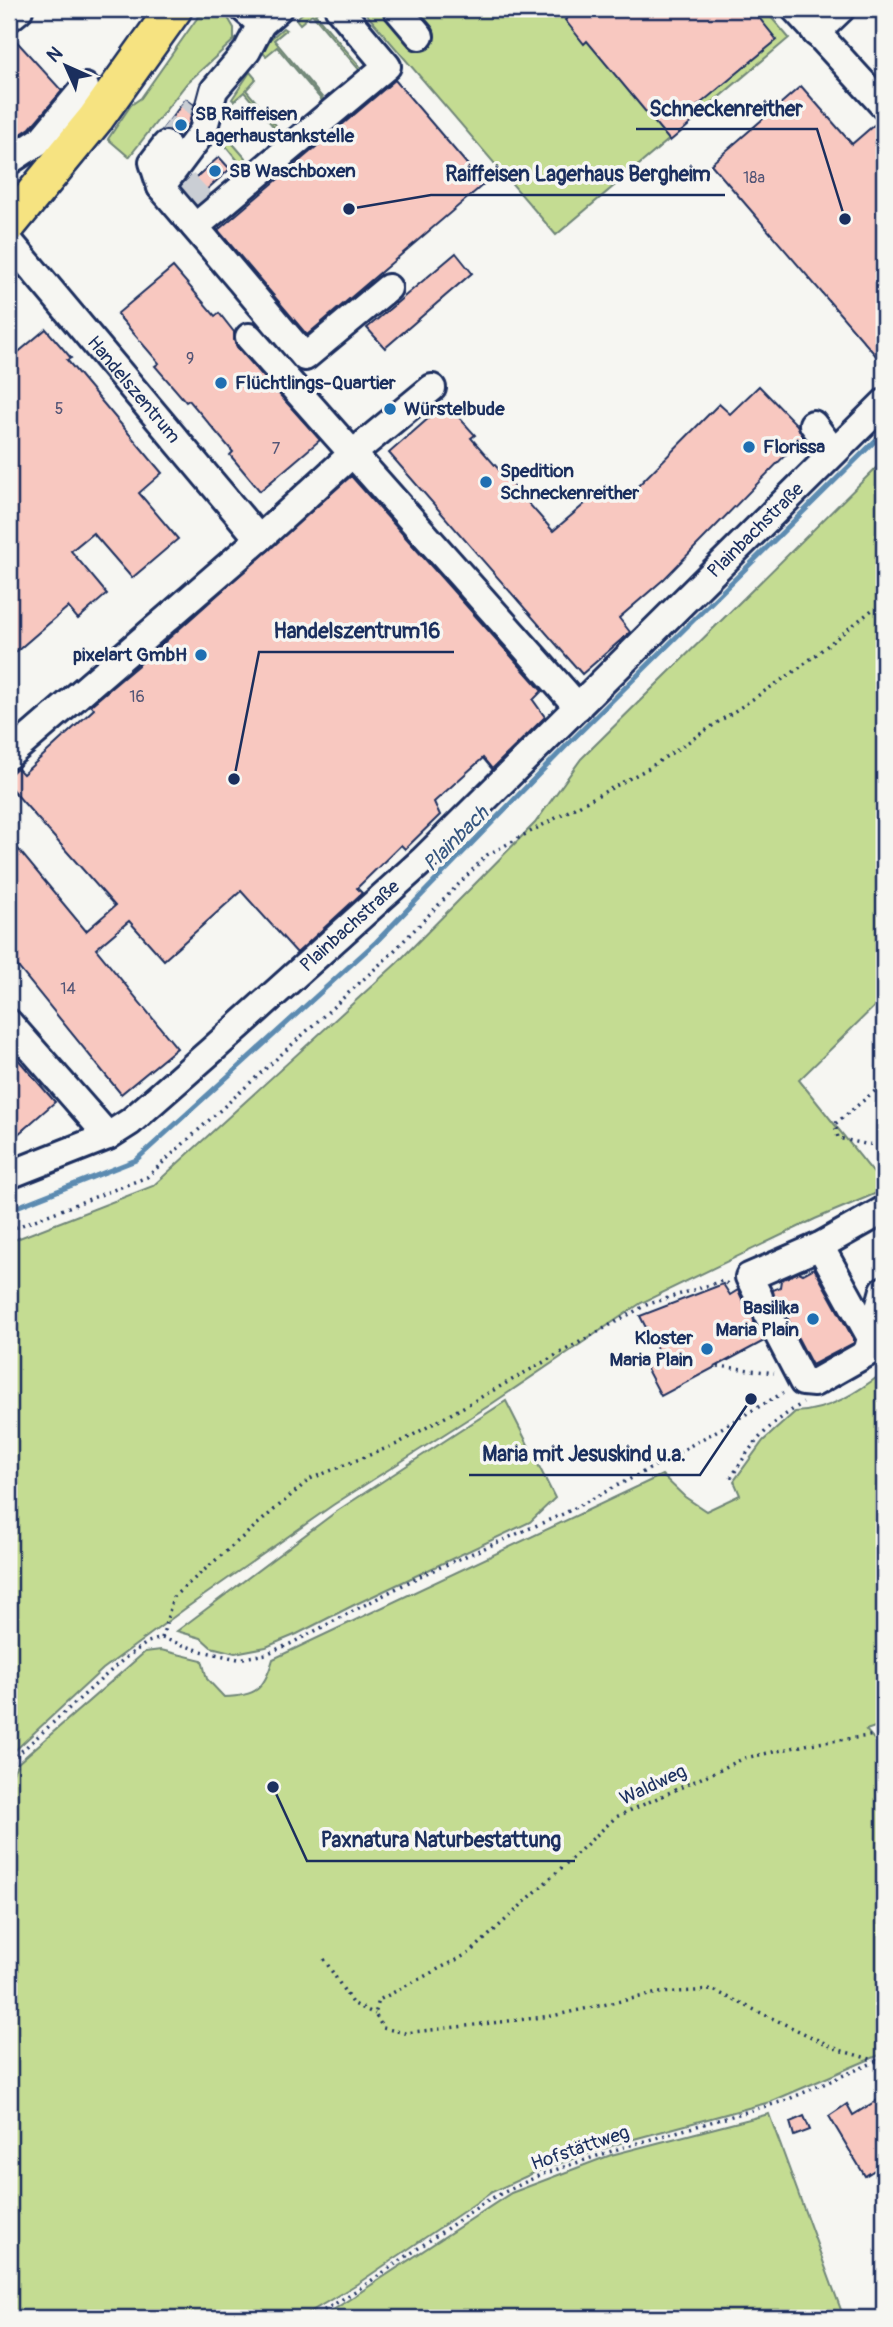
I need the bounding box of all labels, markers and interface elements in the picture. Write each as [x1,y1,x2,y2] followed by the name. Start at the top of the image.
[32,32,102,102] north arrow
[42,42,68,68] text: N
[636,87,817,129] callout: Schneckenreither
[649,96,803,123] text: Schneckenreither
[195,102,355,148] place label: SB Raiffeisen Lagerhaustankstelle
[173,117,189,133] marker: SB Raiffeisen Lagerhaustankstelle
[431,153,725,195] callout: Raiffeisen Lagerhaus Bergheim
[229,159,356,183] place label: SB Waschboxen
[445,161,711,188] text: Raiffeisen Lagerhaus Bergheim
[207,163,223,179] marker: SB Waschboxen
[743,168,765,188] house number: 18a
[82,331,186,448] street label: Handelszentrum
[186,349,194,369] house number: 9
[235,371,396,395] place label: Flüchtlings-Quartier
[213,375,229,391] marker: Flüchtlings-Quartier
[404,397,505,421] place label: Würstelbude
[55,399,63,419] house number: 5
[382,401,398,417] marker: Würstelbude
[763,435,825,459] place label: Florissa
[272,439,281,459] house number: 7
[741,439,757,455] marker: Florissa
[500,459,639,505] place label: Spedition Schneckenreither
[478,474,494,490] marker: Spedition Schneckenreither
[702,477,809,583] street label: Plainbachstraße
[259,610,454,652] callout: Handelszentrum16
[273,618,441,645] text: Handelszentrum16
[73,643,187,667] place label: pixelart GmbH
[193,647,209,663] marker: pixelart GmbH
[129,687,145,707] house number: 16
[417,800,495,878] water label: Plainbach
[295,874,405,977] street label: Plainbachstraße
[60,979,76,999] house number: 14
[716,1296,799,1342] place label: Basilika Maria Plain
[805,1311,821,1327] marker: Basilika Maria Plain
[610,1326,693,1372] place label: Kloster Maria Plain
[699,1341,715,1357] marker: Kloster Maria Plain
[469,1433,700,1475] callout: Maria mit Jesuskind u.a.
[482,1441,686,1468] text: Maria mit Jesuskind u.a.
[616,1759,690,1811] street label: Waldweg
[307,1819,575,1861] callout: Paxnatura Naturbestattung
[321,1827,562,1854] text: Paxnatura Naturbestattung
[528,2120,632,2176] street label: Hofstättweg

